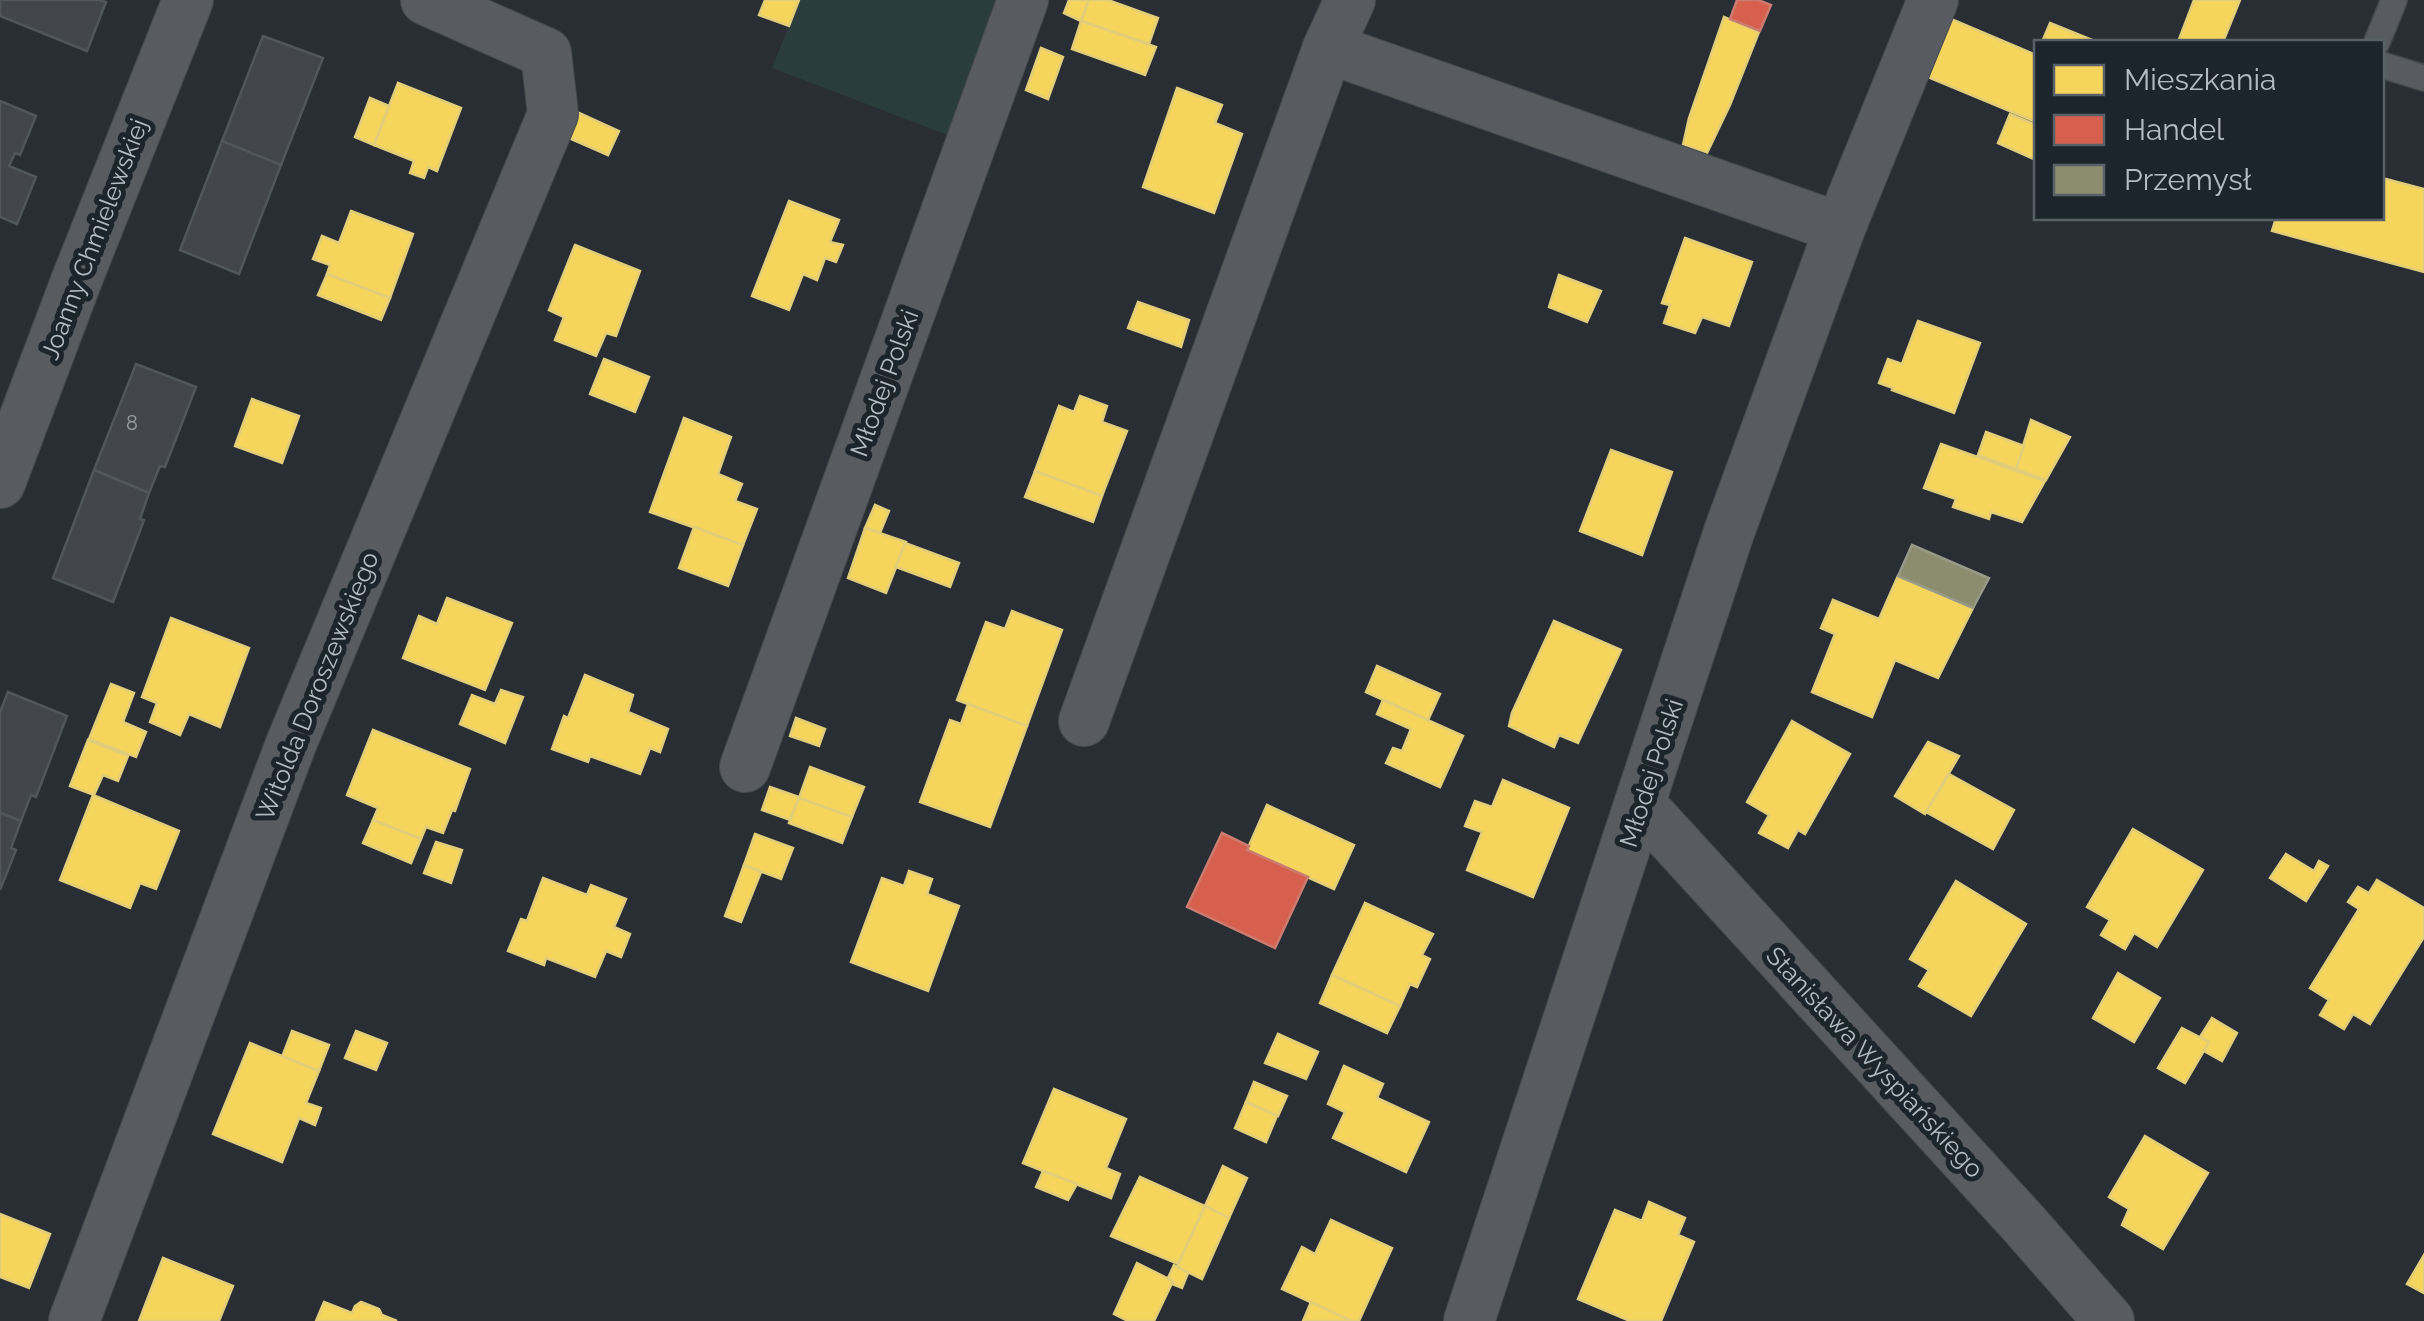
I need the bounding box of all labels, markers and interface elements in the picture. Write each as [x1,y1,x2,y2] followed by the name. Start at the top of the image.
[2034,40,2384,220] legend
[2124,62,2276,97] text: Mieszkania
[2124,112,2225,147] text: Handel
[34,114,154,364] street label: Joanny Chmielewskiej
[2124,162,2252,197] text: Przemysł
[844,305,924,461] street label: Młodej Polski
[126,411,138,435] house number: 8
[249,547,385,825] street label: Witolda Doroszewskiego
[1613,695,1689,851] street label: Młodej Polski
[1760,940,1990,1184] street label: Stanisława Wyspiańskiego

